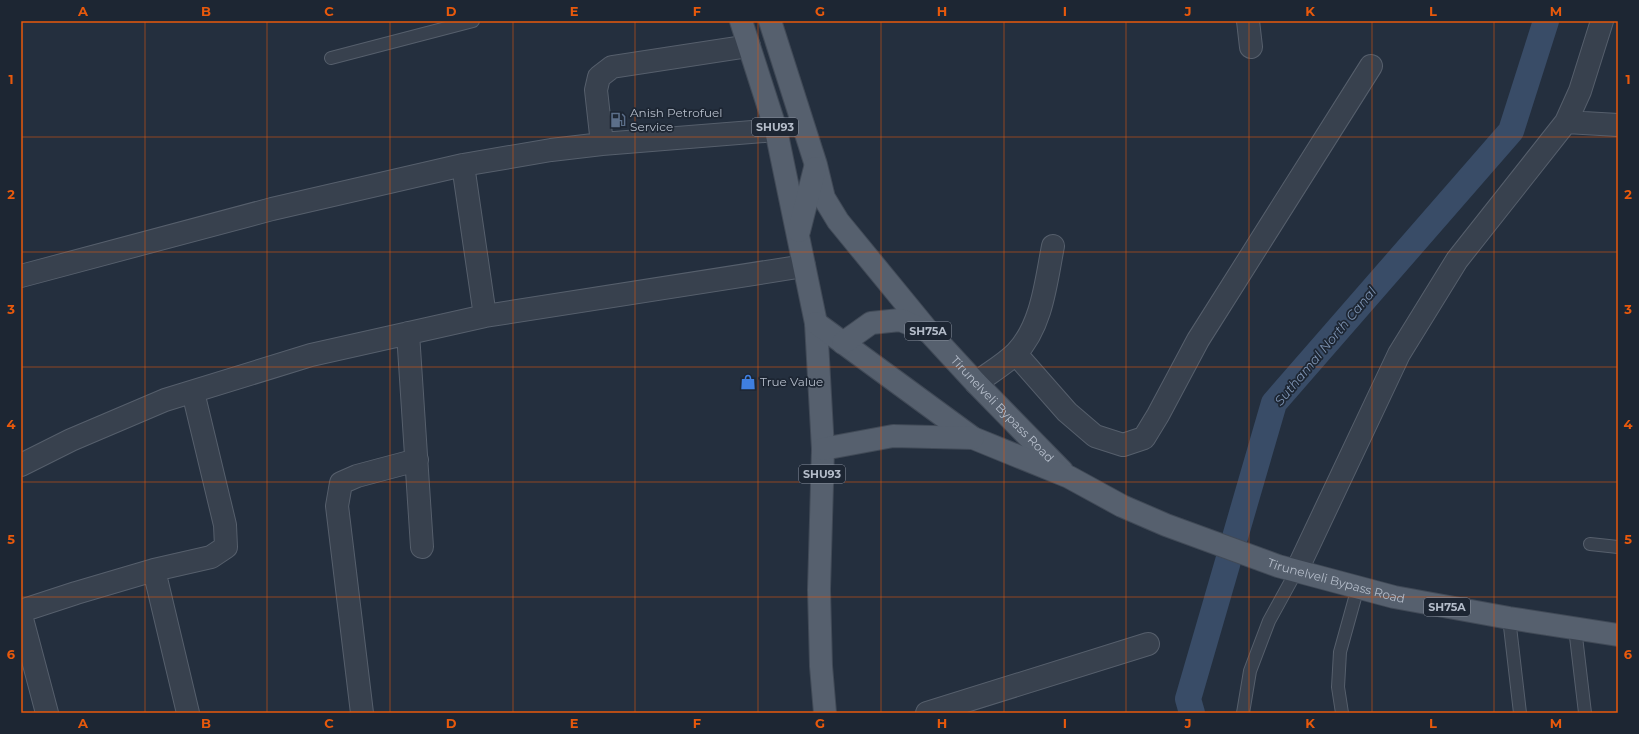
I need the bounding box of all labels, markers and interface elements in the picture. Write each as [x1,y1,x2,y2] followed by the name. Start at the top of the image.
[77,3,89,19] text: A
[201,3,211,19] text: B
[324,3,334,19] text: C
[446,3,457,19] text: D
[570,3,579,19] text: E
[693,3,701,19] text: F
[815,3,825,19] text: G
[937,3,947,19] text: H
[1063,3,1067,19] text: I
[1183,3,1192,19] text: J
[1305,3,1315,19] text: K
[1429,3,1437,19] text: L
[1550,3,1562,19] text: M
[8,71,14,87] text: 1
[1625,71,1631,87] text: 1
[630,105,722,134] place label: Anish Petrofuel Service
[609,111,627,129] fuel station icon: Anish Petrofuel Service
[752,118,798,136] road number: SHU93
[7,186,15,202] text: 2
[1624,186,1632,202] text: 2
[1271,283,1380,408] water label: Suthamal North Canal
[6,301,15,317] text: 3
[1623,301,1632,317] text: 3
[905,322,951,340] road number: SH75A
[948,353,1057,465] street label: Tirunelveli Bypass Road
[739,373,757,391] shop icon: True Value
[760,374,823,389] place label: True Value
[7,416,16,432] text: 4
[1624,416,1633,432] text: 4
[799,465,845,483] road number: SHU93
[7,531,15,547] text: 5
[1624,531,1632,547] text: 5
[1265,555,1406,606] street label: Tirunelveli Bypass Road
[1424,598,1470,616] road number: SH75A
[7,646,16,662] text: 6
[1624,646,1633,662] text: 6
[77,715,89,731] text: A
[201,715,211,731] text: B
[324,715,334,731] text: C
[446,715,457,731] text: D
[570,715,579,731] text: E
[693,715,701,731] text: F
[815,715,825,731] text: G
[937,715,947,731] text: H
[1063,715,1067,731] text: I
[1183,715,1192,731] text: J
[1305,715,1315,731] text: K
[1429,715,1437,731] text: L
[1550,715,1562,731] text: M

